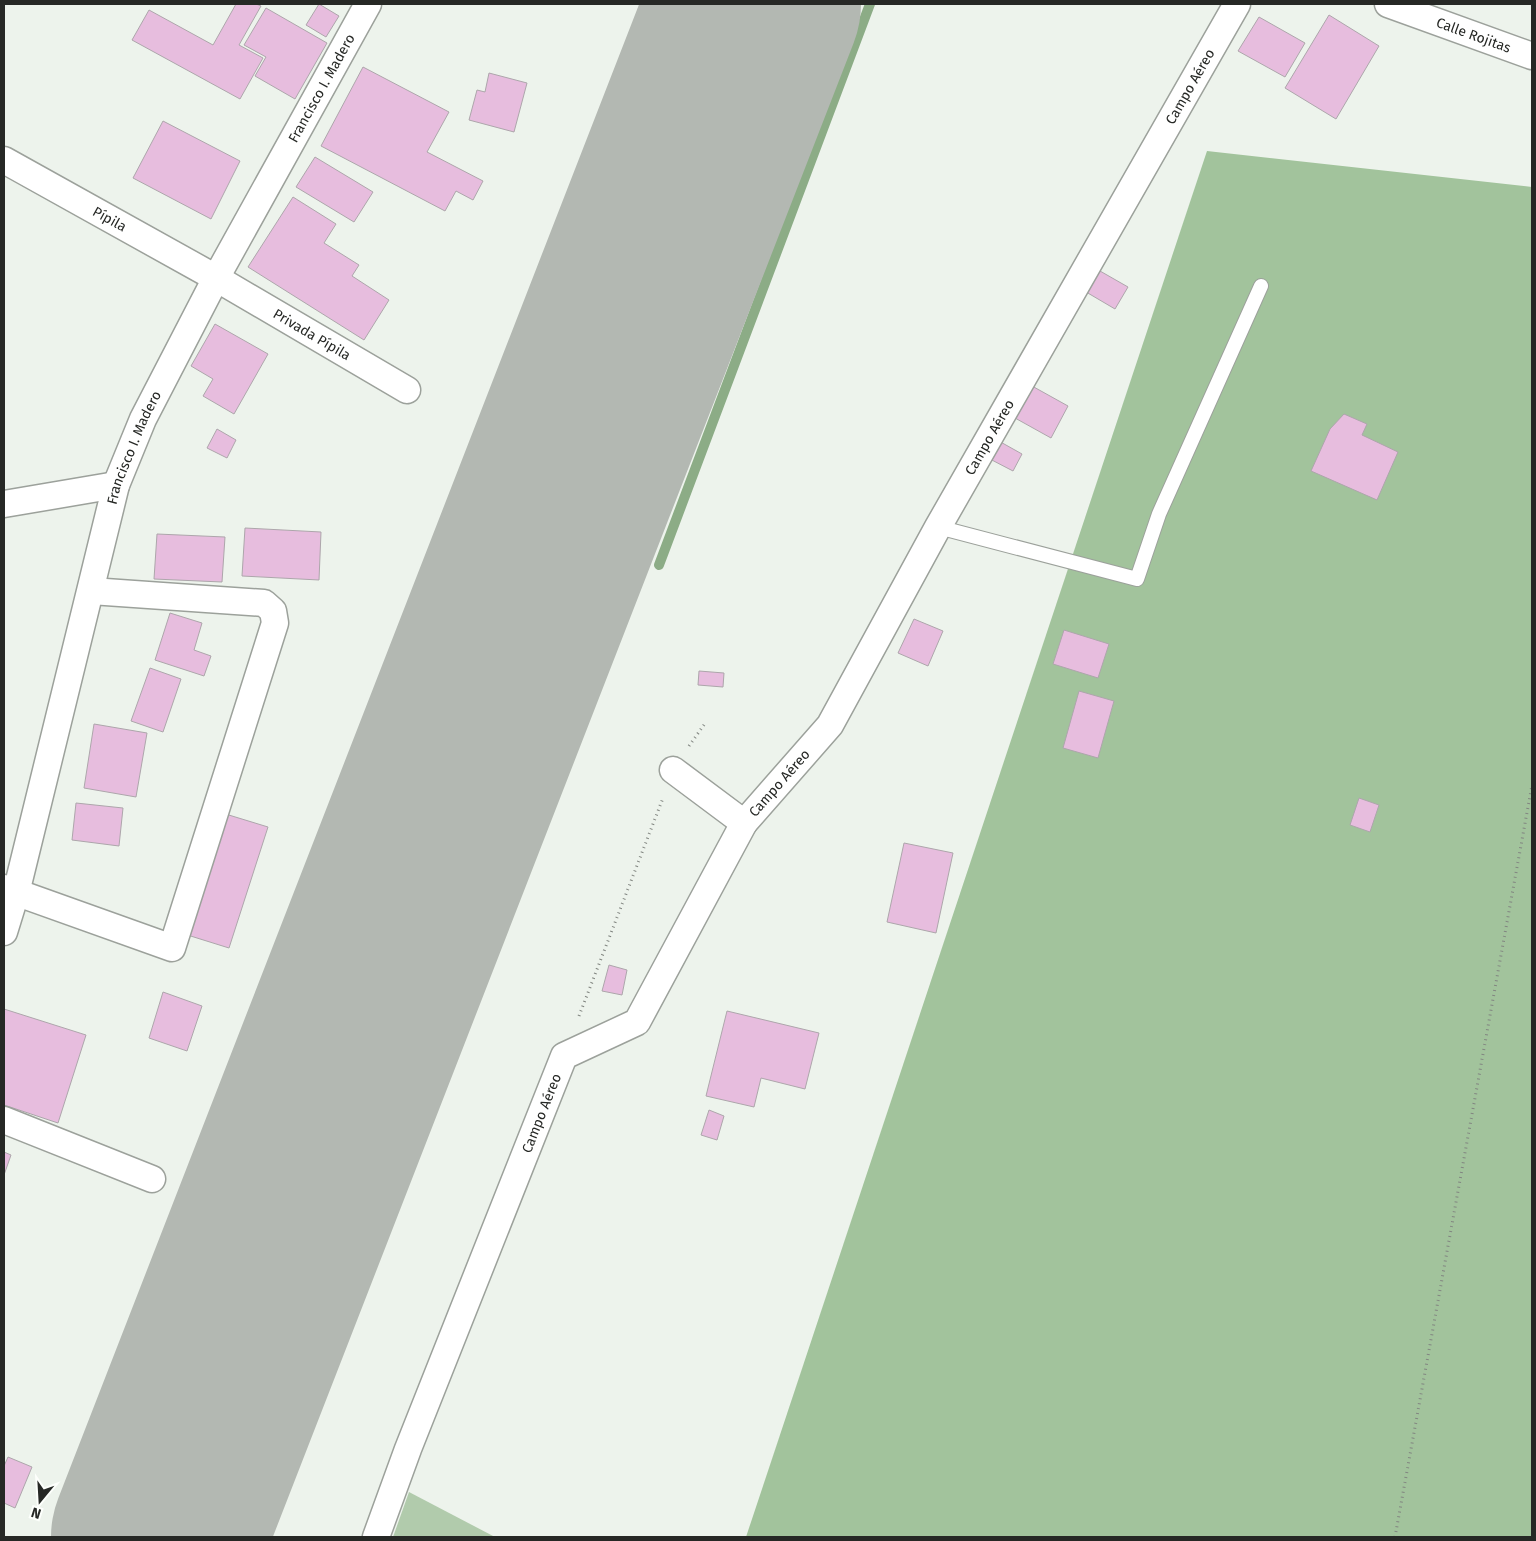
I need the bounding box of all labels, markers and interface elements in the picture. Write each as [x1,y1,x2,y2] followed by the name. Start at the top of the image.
[1434,14,1513,57] street label: Calle Rojitas
[285,31,359,146] street label: Francisco I. Madero
[1162,46,1219,127] street label: Campo Aéreo
[90,203,129,235] street label: Pípila
[270,305,354,364] street label: Privada Pípila
[104,388,165,506] street label: Francisco I. Madero
[962,397,1018,478] street label: Campo Aéreo
[745,746,814,820] street label: Campo Aéreo
[518,1071,565,1156] street label: Campo Aéreo
[15,1476,65,1526] north arrow
[29,1503,43,1522] text: N

